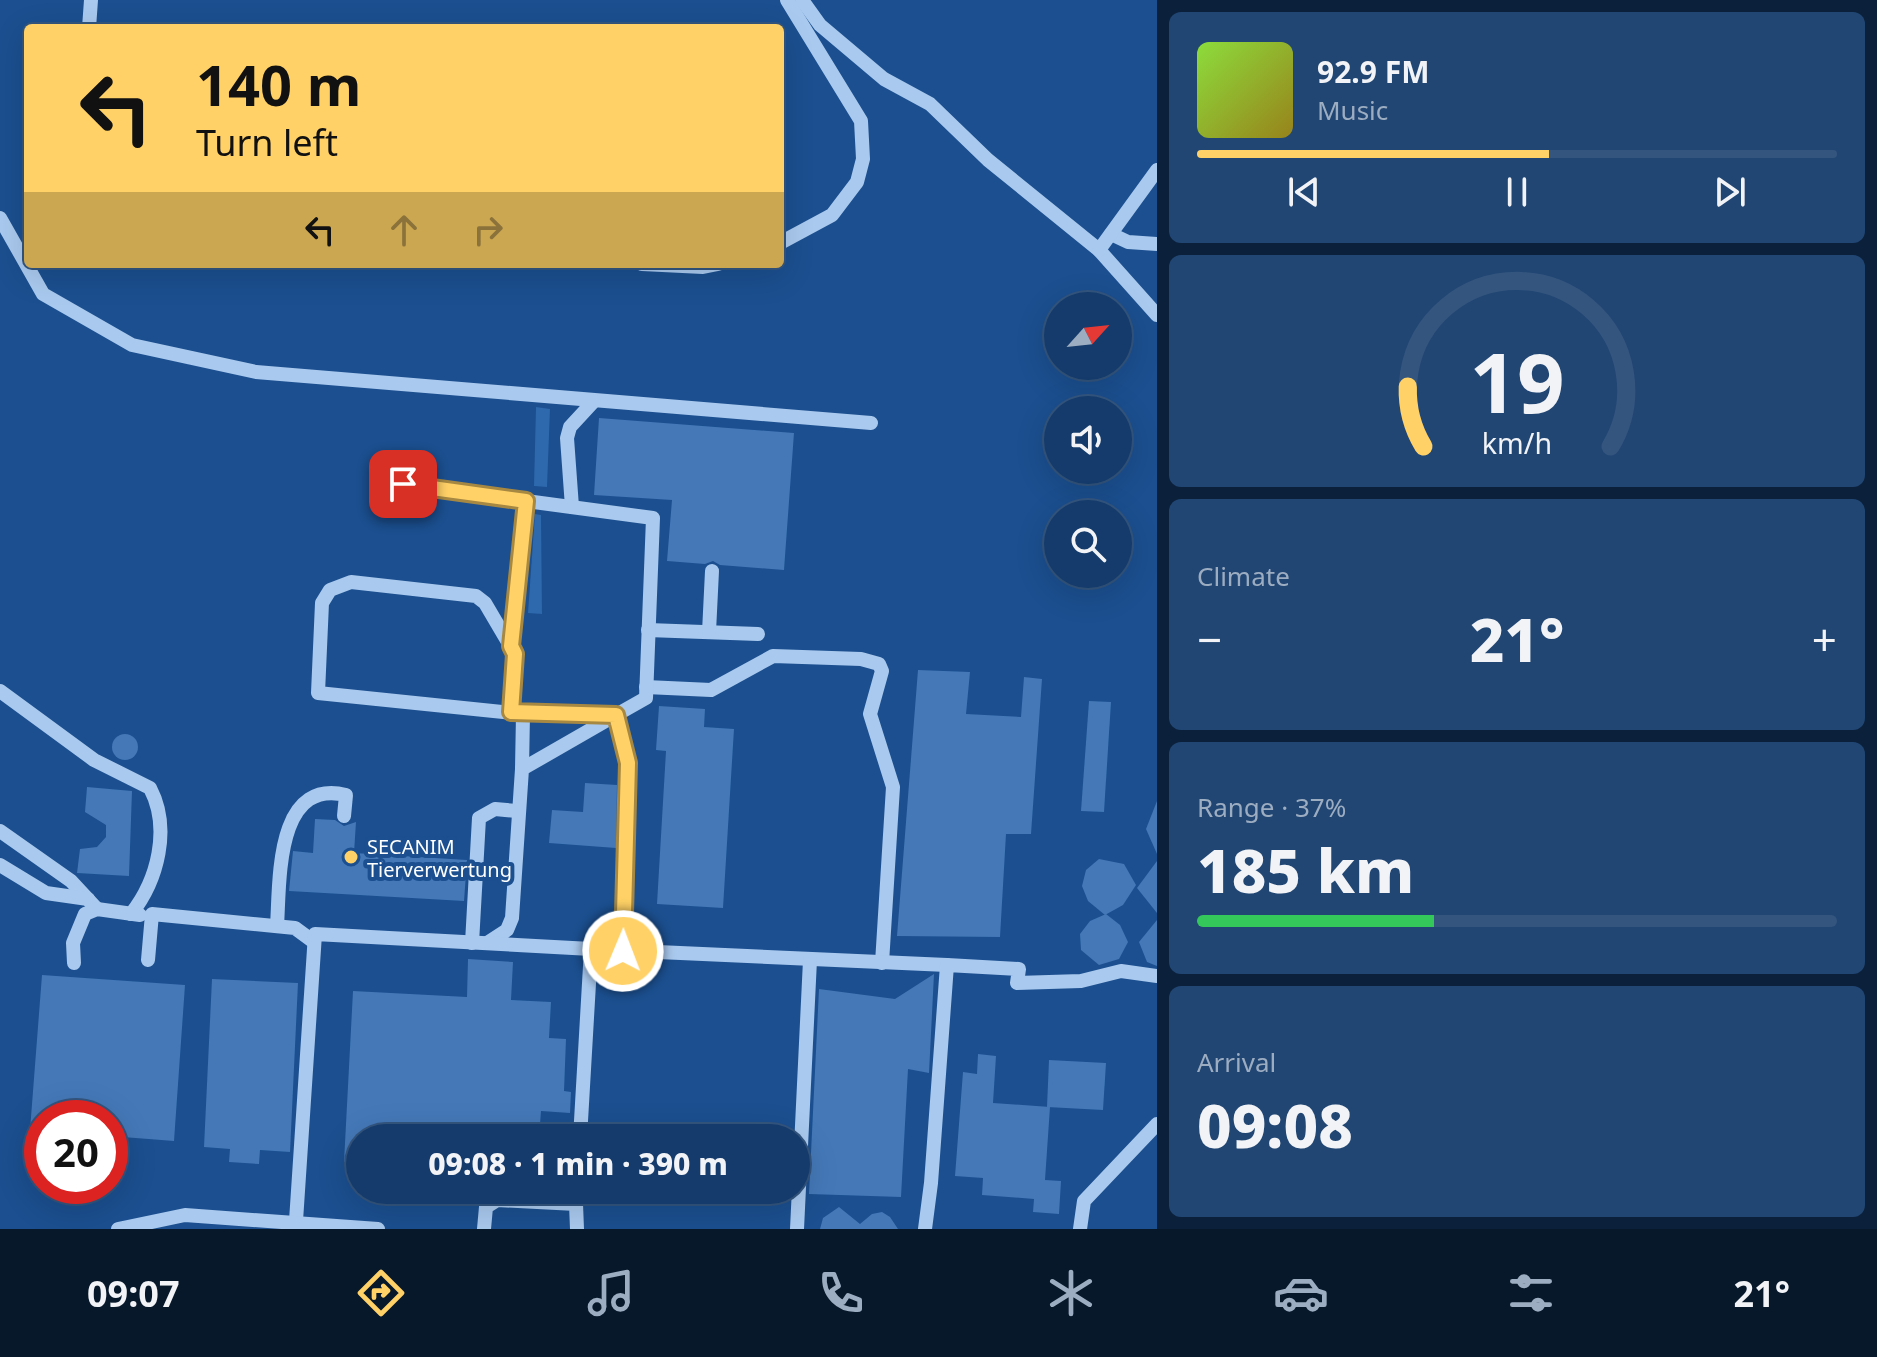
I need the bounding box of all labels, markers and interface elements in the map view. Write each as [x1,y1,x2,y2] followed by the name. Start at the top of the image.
[196,46,361,122] text: 140 m
[1317,51,1429,92] text: 92.9 FM
[64,56,168,160] icon: left
[1317,92,1388,128] text: Music
[196,118,338,167] text: Turn left
[1282,170,1326,214] icon: previous
[1495,170,1539,214] icon: pause
[1708,170,1752,214] icon: next
[298,208,342,252] icon: left
[382,208,426,252] icon: ahead
[466,208,510,252] icon: right
[1044,292,1132,380] north arrow
[1044,292,1132,588] map controls
[1469,324,1565,437] text: 19
[1044,396,1132,484] button: sound
[1482,423,1552,462] text: km/h
[369,450,437,518] pin
[381,462,425,506] icon: arrive
[1044,500,1132,588] button: search
[1197,558,1290,594] text: Climate
[1470,598,1564,680] text: 21°
[1197,609,1222,669] text: −
[1812,609,1837,669] text: +
[1197,789,1346,825] text: Range · 37%
[1197,829,1414,911] text: 185 km
[367,833,512,883] place label: SECANIM Tierverwertung
[342,848,360,866] marker: SECANIM Tierverwertung
[581,909,665,993] position arrow
[1197,1044,1276,1080] text: Arrival
[1197,1084,1353,1166] text: 09:08
[24,1100,128,1204] speed limit sign: 20
[428,1143,728,1184] text: 09:08 · 1 min · 390 m
[353,1265,409,1321] icon: directions
[583,1265,639,1321] icon: music
[813,1265,869,1321] icon: phone
[1043,1265,1099,1321] icon: climate
[1273,1265,1329,1321] icon: car
[1503,1265,1559,1321] icon: filters
[87,1269,179,1318] text: 09:07
[1733,1269,1790,1318] text: 21°

